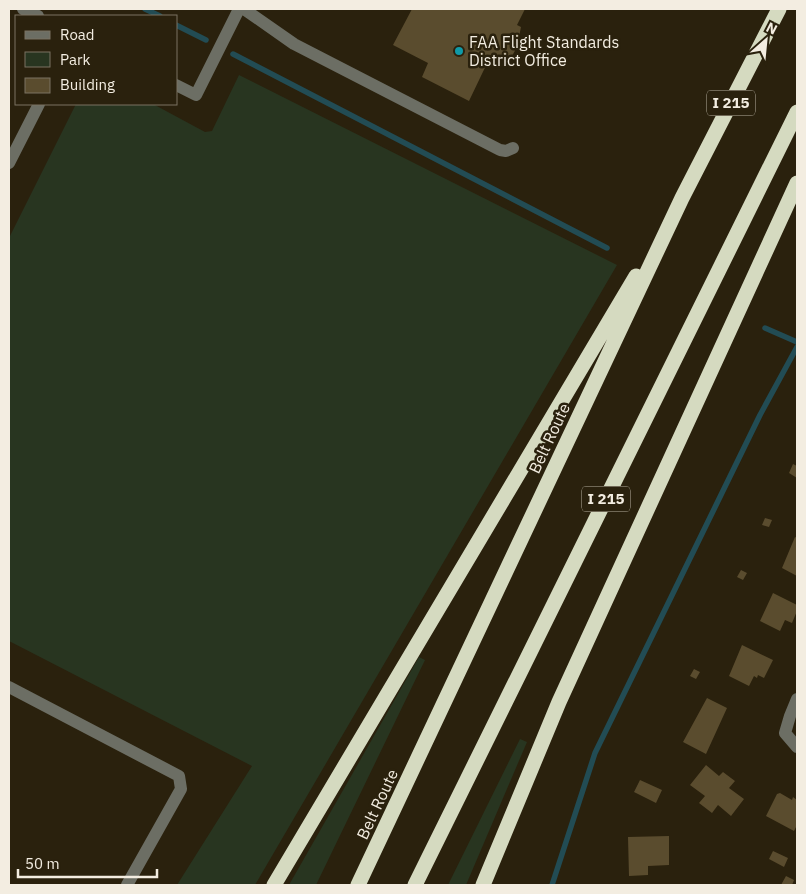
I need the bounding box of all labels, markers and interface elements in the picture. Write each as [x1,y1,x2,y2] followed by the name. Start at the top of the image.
[15,15,178,105] legend
[741,15,791,65] north arrow
[763,18,781,39] text: N
[60,25,95,44] text: Road
[469,32,619,70] place label: FAA Flight Standards District Office
[453,45,465,57] marker: FAA Flight Standards District Office
[60,50,90,69] text: Park
[60,75,115,94] text: Building
[707,90,755,116] road number: I 215
[524,399,574,476] street label: Belt Route
[582,486,630,512] road number: I 215
[352,765,402,842] street label: Belt Route
[18,846,156,878] scale bar
[25,854,60,873] text: 50 m

